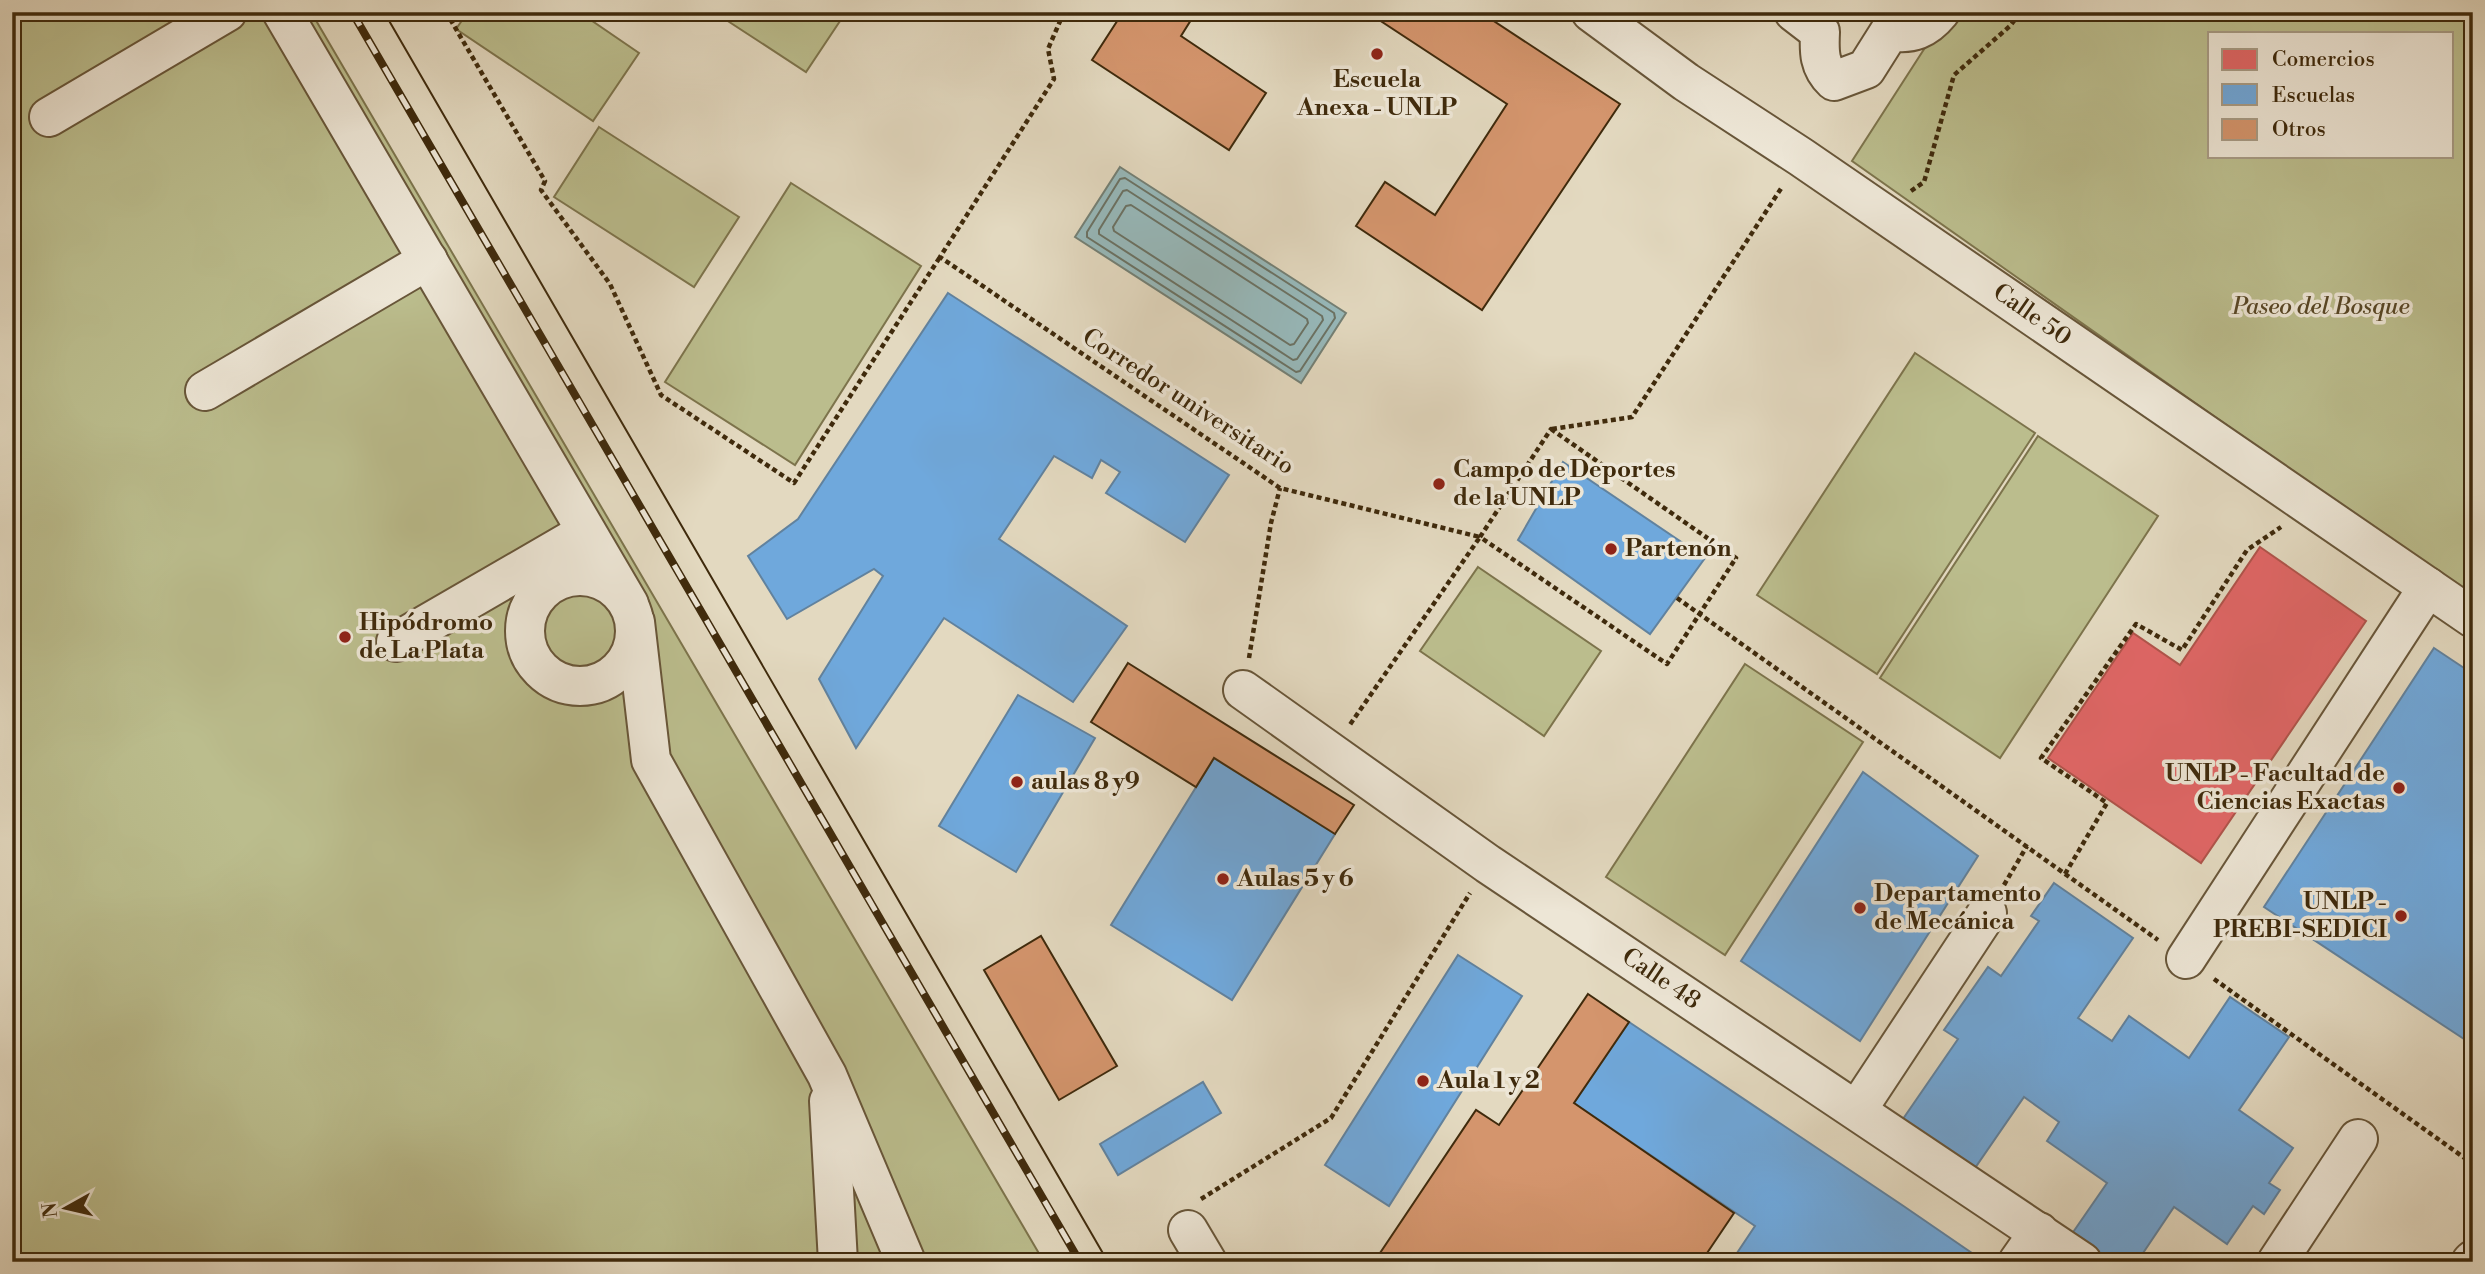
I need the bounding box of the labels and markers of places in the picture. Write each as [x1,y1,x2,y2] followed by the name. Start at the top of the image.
[1369,46,1385,62] marker: Escuela Anexa - UNLP
[1296,65,1457,123] place label: Escuela Anexa - UNLP
[1453,455,1676,513] place label: Campo de Deportes de la UNLP
[1431,476,1447,492] marker: Campo de Deportes de la UNLP
[1625,534,1732,564] place label: Partenón
[1603,541,1619,557] marker: Partenón
[359,608,493,666] place label: Hipódromo de La Plata
[337,629,353,645] marker: Hipódromo de La Plata
[2165,759,2385,817] place label: UNLP - Facultad de Ciencias Exactas
[1031,767,1140,797] place label: aulas 8 y9
[1009,774,1025,790] marker: aulas 8 y9
[2391,780,2407,796] marker: UNLP - Facultad de Ciencias Exactas
[1236,864,1354,894] place label: Aulas 5 y 6
[1215,871,1231,887] marker: Aulas 5 y 6
[1874,879,2041,937] place label: Departamento de Mecánica
[2213,887,2387,945] place label: UNLP - PREBI-SEDICI
[1852,900,1868,916] marker: Departamento de Mecánica
[2393,908,2409,924] marker: UNLP - PREBI-SEDICI
[1436,1066,1540,1096] place label: Aula 1 y 2
[1415,1073,1431,1089] marker: Aula 1 y 2

